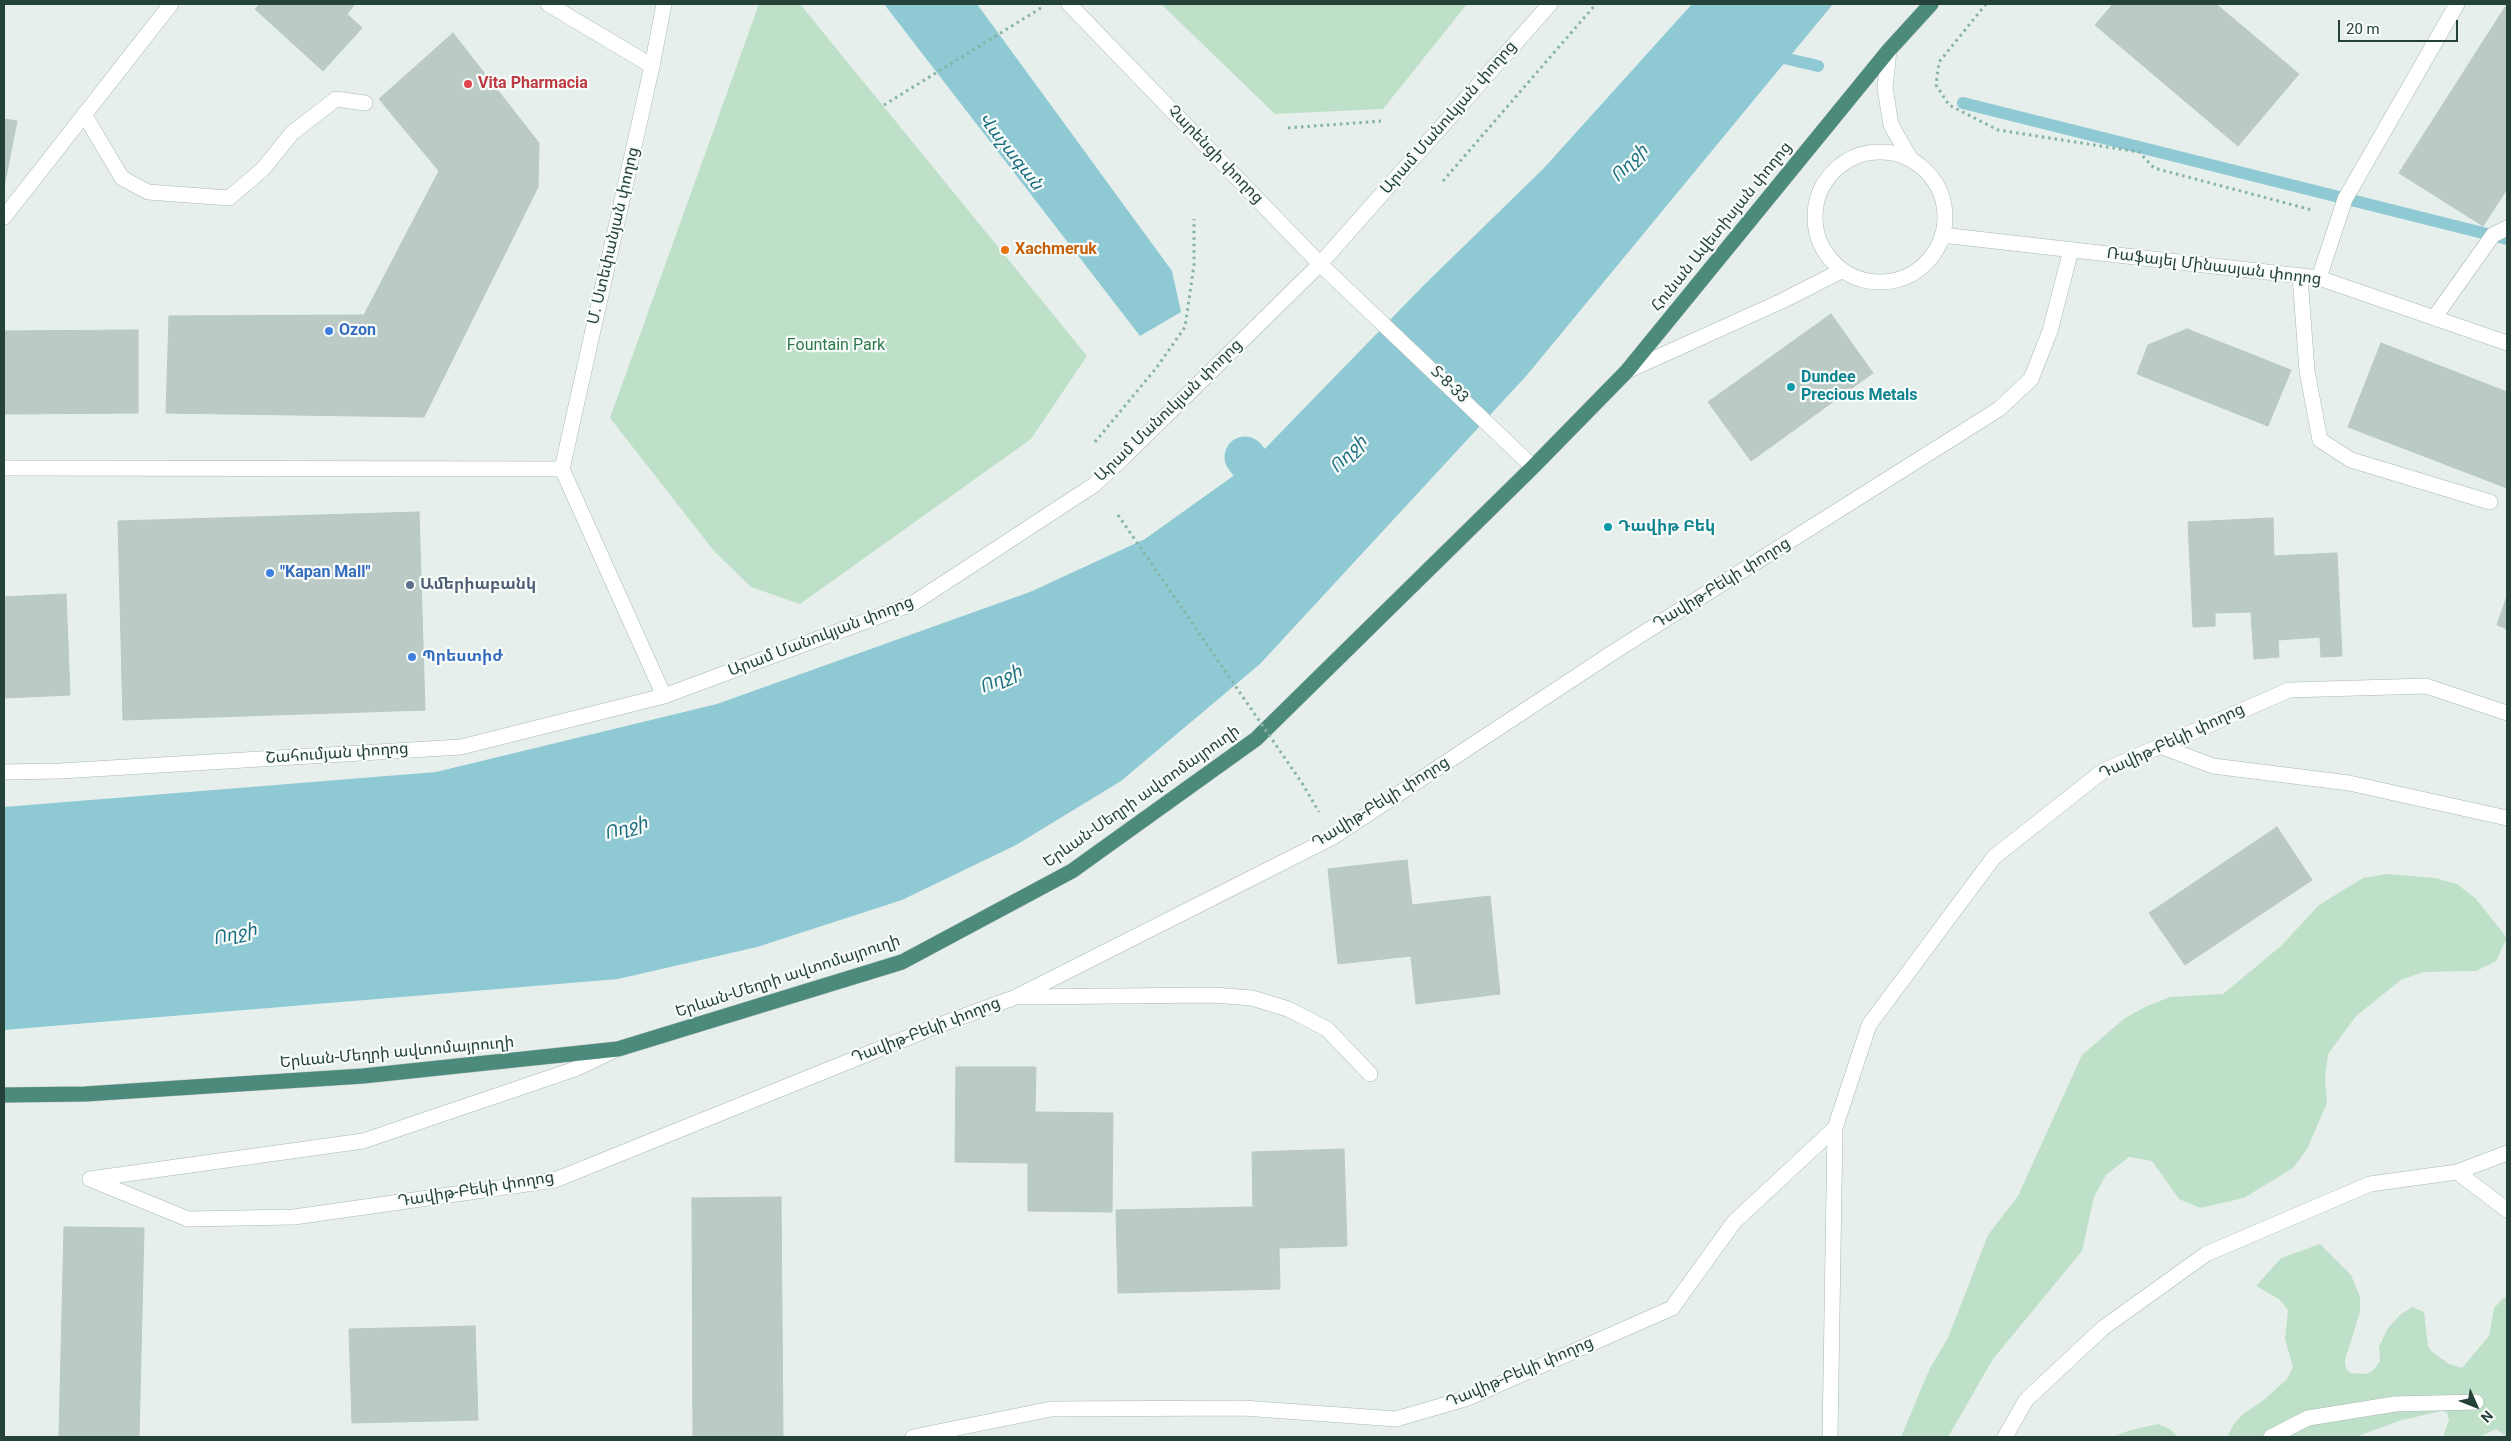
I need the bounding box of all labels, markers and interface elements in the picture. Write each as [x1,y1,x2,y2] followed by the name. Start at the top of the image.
[2341,10,2461,42] scale bar
[2346,20,2380,38] text: 20 m
[1377,37,1521,199] street label: Արամ Մանուկյան փողոց
[478,74,588,94] place label: Vita Pharmacia
[462,78,474,90] marker: Vita Pharmacia
[1163,102,1267,208] street label: Չարենցի փողոց
[973,109,1047,195] water label: Վաչագան
[1648,138,1796,316] street label: Հունան Ավետիսյան փողոց
[1607,141,1653,187] water label: Ողջի
[584,145,644,327] street label: Մ. Ստեփանյան փողոց
[1015,240,1097,260] place label: Xachmeruk
[999,244,1011,256] marker: Xachmeruk
[2106,244,2322,290] street label: Ռաֆայել Մինասյան փողոց
[339,321,376,341] place label: Ozon
[323,325,335,337] marker: Ozon
[787,336,885,356] park label: Fountain Park
[1091,336,1247,486] street label: Արամ Մանուկյան փողոց
[1426,362,1472,408] street label: Տ-8-33
[1801,368,1918,406] place label: Dundee Precious Metals
[1785,381,1797,393] marker: Dundee Precious Metals
[1326,432,1372,478] water label: Ողջի
[1618,517,1715,537] place label: Դավիթ Բեկ
[1602,521,1614,533] marker: Դավիթ Բեկ
[1650,534,1794,634] street label: Դավիթ-Բեկի փողոց
[280,563,370,583] place label: "Kapan Mall"
[264,567,276,579] marker: "Kapan Mall"
[420,575,536,595] place label: Ամերիաբանկ
[404,579,416,591] marker: Ամերիաբանկ
[726,593,916,681] street label: Արամ Մանուկյան փողոց
[422,647,503,667] place label: Պրեստիժ
[406,651,418,663] marker: Պրեստիժ
[976,661,1026,699] water label: Ողջի
[2096,700,2248,784] street label: Դավիթ-Բեկի փողոց
[1040,722,1244,872] street label: Երևան-Մեղրի ավտոմայրուղի
[265,739,409,769] street label: Շահումյան փողոց
[1309,753,1453,853] street label: Դավիթ-Բեկի փողոց
[602,812,650,846] water label: Ողջի
[211,919,259,951] water label: Ողջի
[673,932,903,1022] street label: Երևան-Մեղրի ավտոմայրուղի
[849,994,1003,1068] street label: Դավիթ-Բեկի փողոց
[279,1033,515,1073] street label: Երևան-Մեղրի ավտոմայրուղի
[396,1168,556,1212] street label: Դավիթ-Բեկի փողոց
[1443,1333,1597,1413] street label: Դավիթ-Բեկի փողոց
[2451,1381,2501,1431] north arrow
[2478,1407,2496,1426] text: N

